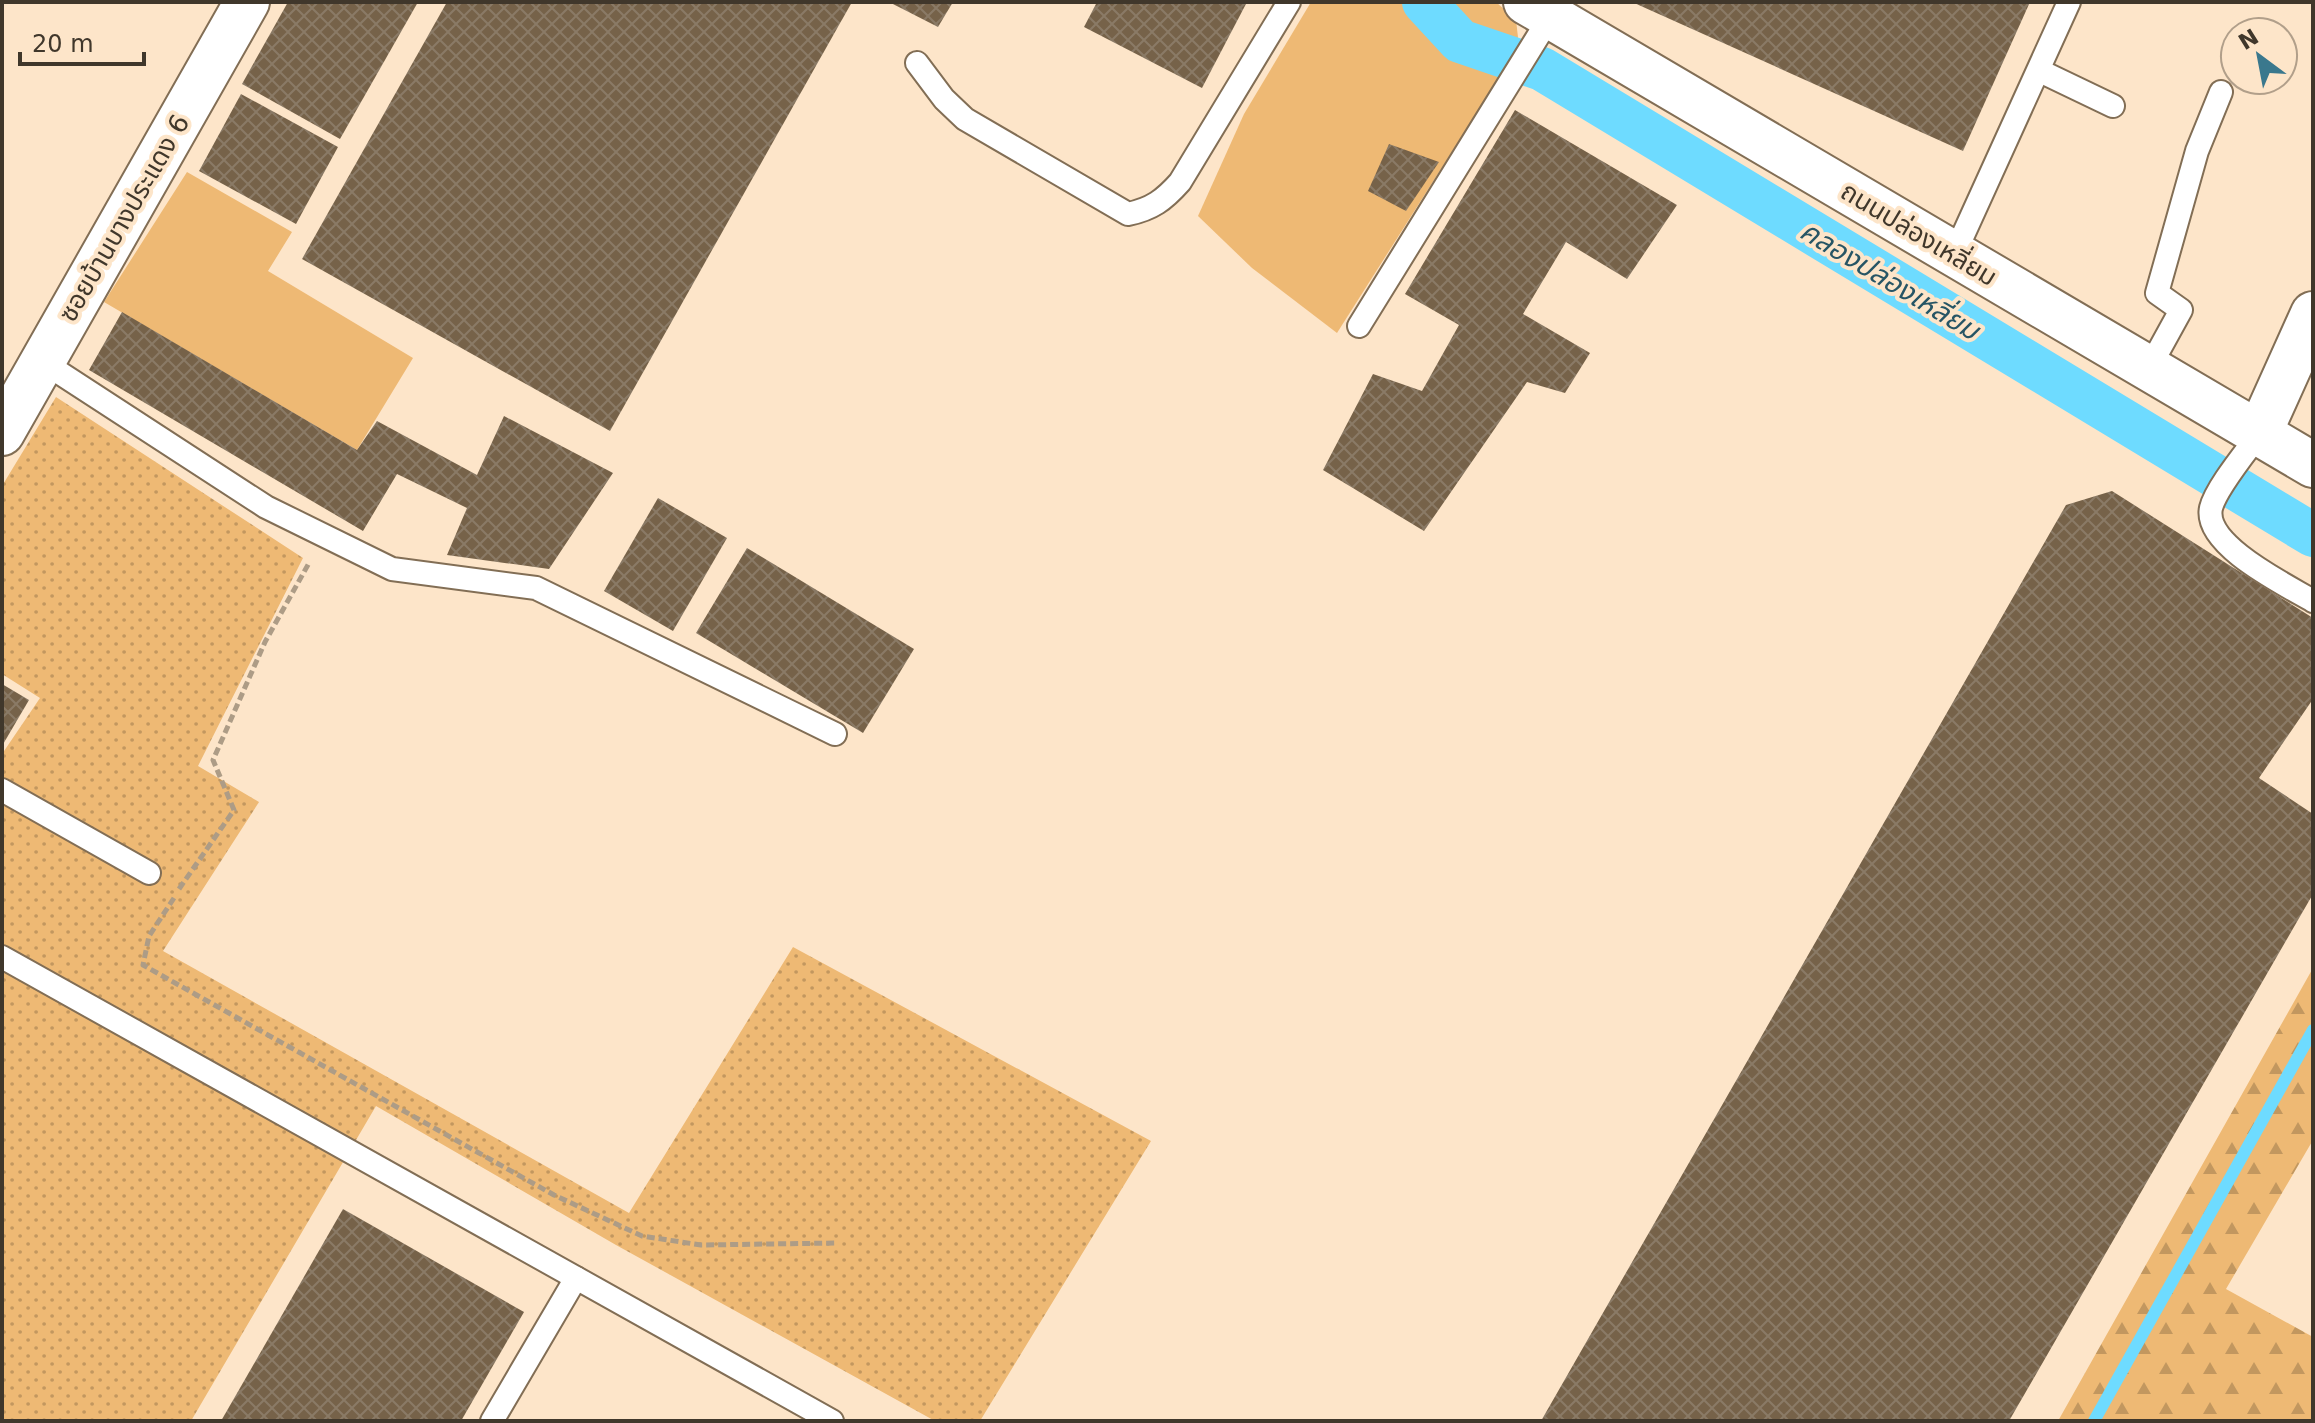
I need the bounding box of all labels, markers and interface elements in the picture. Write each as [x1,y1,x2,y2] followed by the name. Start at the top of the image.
[20,16,144,66] scale bar
[2219,16,2299,96] north arrow
[2234,24,2263,55] text: N
[32,30,94,58] text: 20 m
[53,109,195,327] street label: ซอยบ้านบางประแดง 6
[1836,173,2004,292] street label: ถนนปล่องเหลี่ยม
[1794,211,1988,348] water label: คลองปล่องเหลี่ยม

